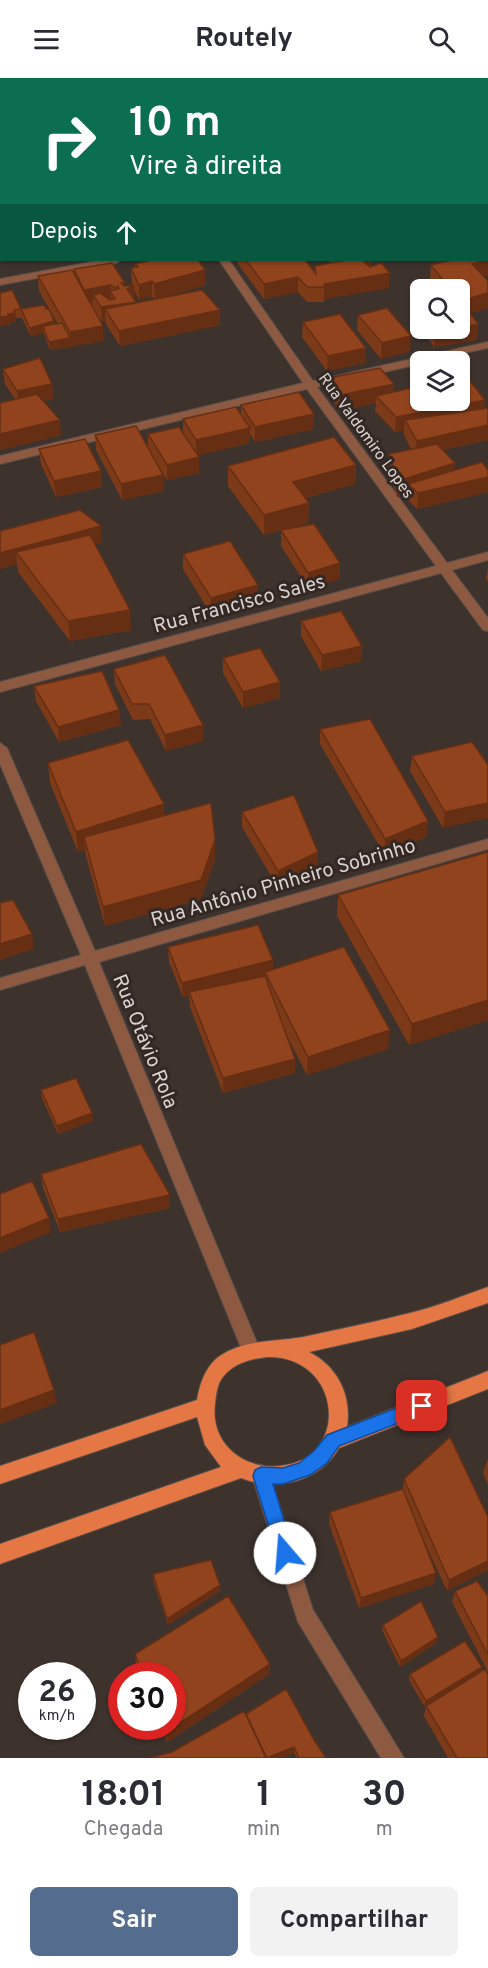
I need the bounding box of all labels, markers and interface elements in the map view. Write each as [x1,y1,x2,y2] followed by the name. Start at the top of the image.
[195,22,293,56] text: Routely
[30,23,63,56] icon: menu
[425,23,458,56] icon: search
[129,98,221,151] text: 10 m
[30,102,108,180] icon: right
[129,150,282,184] text: Vire à direita
[110,216,143,249] icon: ahead
[30,219,98,246] text: Depois
[410,279,470,411] map controls
[410,279,470,339] button: search
[410,351,470,411] button: layers
[313,370,418,503] street label: Rua Valdomiro Lopes
[151,569,328,640] street label: Rua Francisco Sales
[148,834,419,934] street label: Rua Antônio Pinheiro Sobrinho
[105,971,183,1113] street label: Rua Otávio Rola
[396,1380,447,1431] pin
[405,1389,438,1422] icon: arrive
[253,1521,317,1585] position arrow
[108,1662,186,1740] speed limit sign: 30
[39,1675,75,1712] text: 26
[39,1707,75,1726] text: km/h
[82,1773,165,1819] text: 18:01
[256,1773,271,1819] text: 1
[362,1773,406,1819] text: 30
[84,1817,163,1843] text: Chegada
[247,1817,280,1843] text: min
[376,1817,393,1843] text: m
[30,1887,238,1956] button: Sair
[250,1887,458,1956] button: Compartilhar

